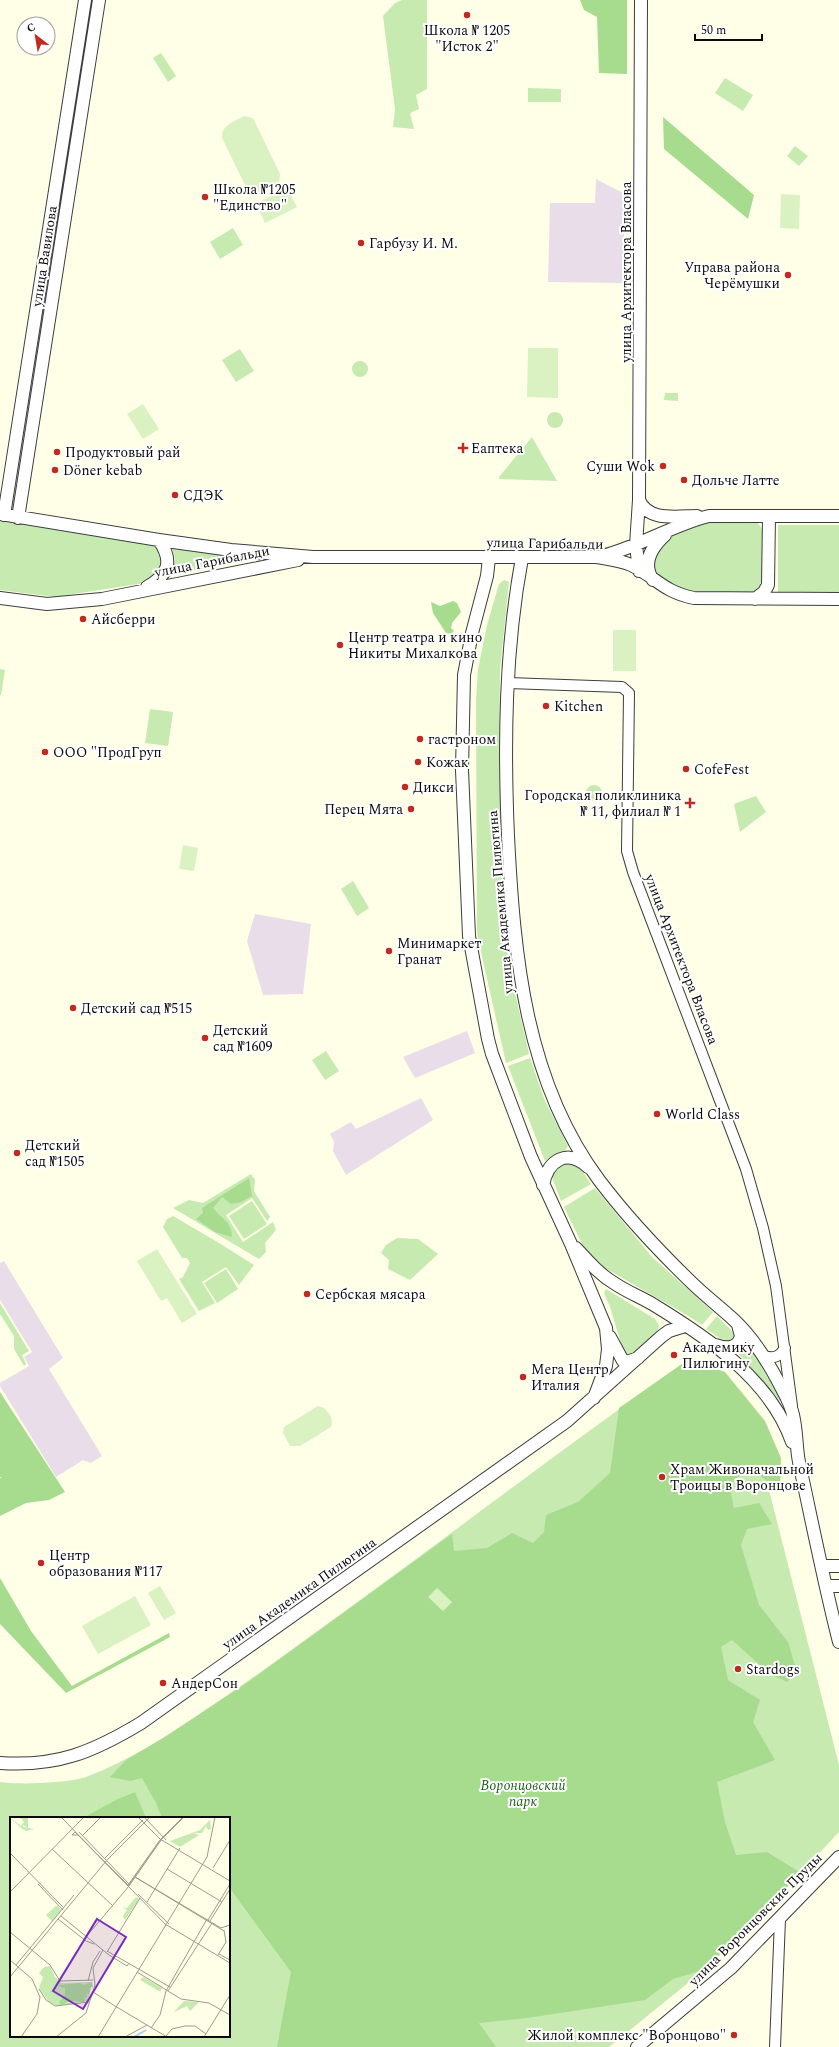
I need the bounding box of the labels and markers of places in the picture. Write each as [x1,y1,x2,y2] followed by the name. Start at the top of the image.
[462,10,472,20] marker: Школа № 1205 "Исток 2"
[424,20,510,57] place label: Школа № 1205 "Исток 2"
[213,179,296,216] place label: Школа №1205 "Единство"
[200,192,210,202] marker: Школа №1205 "Единство"
[369,233,458,254] place label: Гарбузу И. М.
[356,238,366,248] marker: Гарбузу И. М.
[684,257,780,294] place label: Управа района Черёмушки
[783,270,793,280] marker: Управа района Черёмушки
[471,438,523,459] place label: Еаптека
[65,442,181,463] place label: Продуктовый рай
[458,443,468,453] marker: Еаптека
[52,447,62,457] marker: Продуктовый рай
[586,456,655,477] place label: Суши Wok
[63,460,142,481] place label: Döner kebab
[658,461,668,471] marker: Суши Wok
[50,465,60,475] marker: Döner kebab
[692,470,780,491] place label: Дольче Латте
[679,475,689,485] marker: Дольче Латте
[183,485,224,506] place label: СДЭК
[170,490,180,500] marker: СДЭК
[91,609,155,630] place label: Айсберри
[78,614,88,624] marker: Айсберри
[348,627,482,664] place label: Центр театра и кино Никиты Михалкова
[335,640,345,650] marker: Центр театра и кино Никиты Михалкова
[554,696,603,717] place label: Kitchen
[541,701,551,711] marker: Kitchen
[428,729,496,750] place label: гастроном
[415,734,425,744] marker: гастроном
[53,742,162,763] place label: ООО "ПродГруп
[40,747,50,757] marker: ООО "ПродГруп
[426,752,469,773] place label: Кожак
[413,757,423,767] marker: Кожак
[694,759,749,780] place label: CofeFest
[681,764,691,774] marker: CofeFest
[413,777,454,798] place label: Дикси
[400,782,410,792] marker: Дикси
[524,785,681,822] place label: Городская поликлиника № 11, филиал № 1
[684,797,696,809] marker: Городская поликлиника № 11, филиал № 1
[324,799,403,820] place label: Перец Мята
[406,804,416,814] marker: Перец Мята
[397,933,482,970] place label: Минимаркет Гранат
[384,946,394,956] marker: Минимаркет Гранат
[81,998,192,1019] place label: Детский сад №515
[68,1003,78,1013] marker: Детский сад №515
[213,1020,273,1057] place label: Детский сад №1609
[200,1033,210,1043] marker: Детский сад №1609
[665,1104,740,1125] place label: World Class
[652,1109,662,1119] marker: World Class
[25,1135,85,1172] place label: Детский сад №1505
[12,1148,22,1158] marker: Детский сад №1505
[315,1284,426,1305] place label: Сербская мясара
[302,1289,312,1299] marker: Сербская мясара
[682,1337,755,1374] place label: Академику Пилюгину
[669,1350,679,1360] marker: Академику Пилюгину
[531,1359,609,1396] place label: Мега Центр Италия
[518,1372,528,1382] marker: Мега Центр Италия
[670,1459,814,1496] place label: Храм Живоначальной Троицы в Воронцове
[657,1472,667,1482] marker: Храм Живоначальной Троицы в Воронцове
[49,1545,163,1582] place label: Центр образования №117
[36,1558,46,1568] marker: Центр образования №117
[746,1659,800,1680] place label: Stardogs
[733,1664,743,1674] marker: Stardogs
[171,1673,238,1694] place label: АндерСон
[158,1678,168,1688] marker: АндерСон
[528,2025,726,2046] place label: Жилой комплекс "Воронцово"
[729,2030,739,2040] marker: Жилой комплекс "Воронцово"

